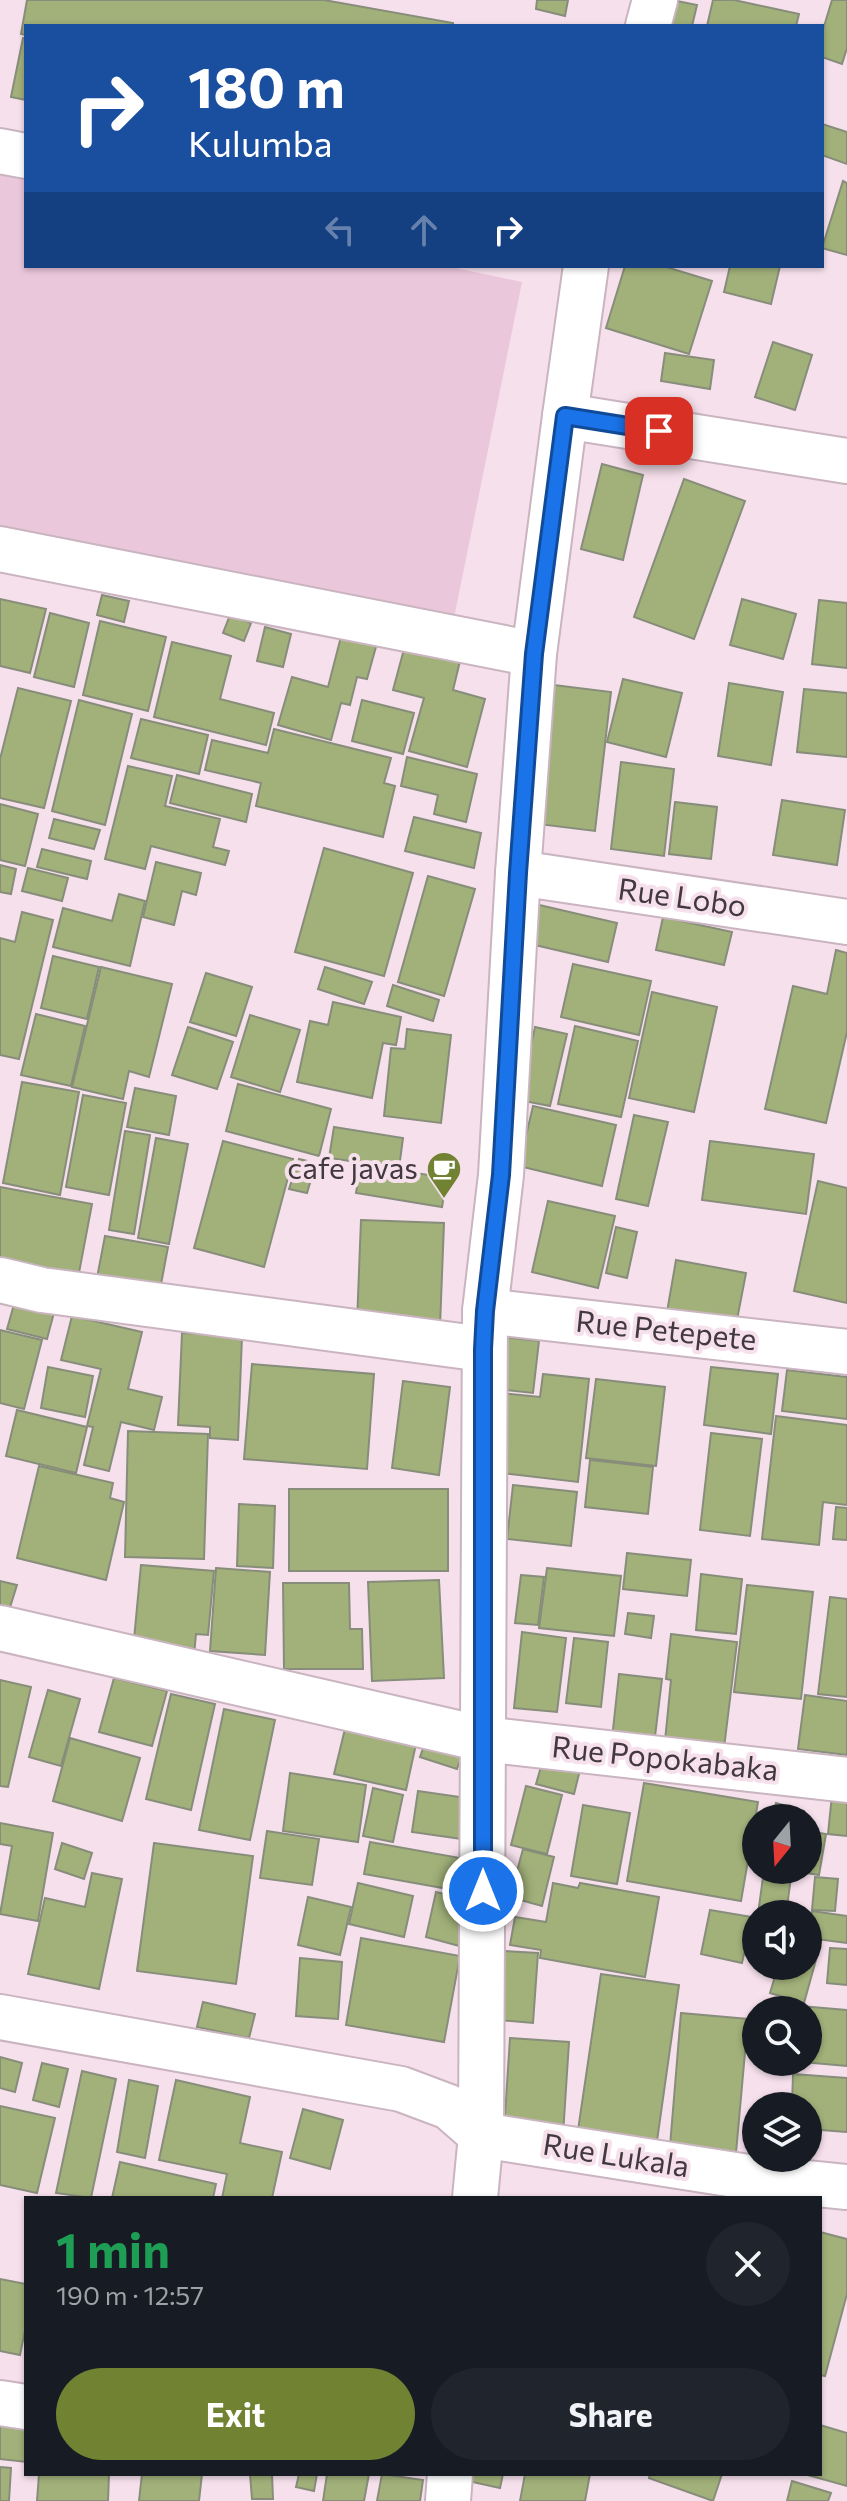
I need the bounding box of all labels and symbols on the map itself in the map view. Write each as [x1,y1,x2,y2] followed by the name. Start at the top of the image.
[625,397,693,465] pin
[616,868,749,923] street label: Rue Lobo
[287,1148,418,1185] place label: cafe javas
[425,1150,463,1200] cafe icon: cafe javas
[574,1301,758,1356] street label: Rue Petepete
[550,1726,780,1787] street label: Rue Popokabaka
[742,1804,822,1884] north arrow
[441,1849,525,1933] position arrow
[541,2124,692,2183] street label: Rue Lukala

